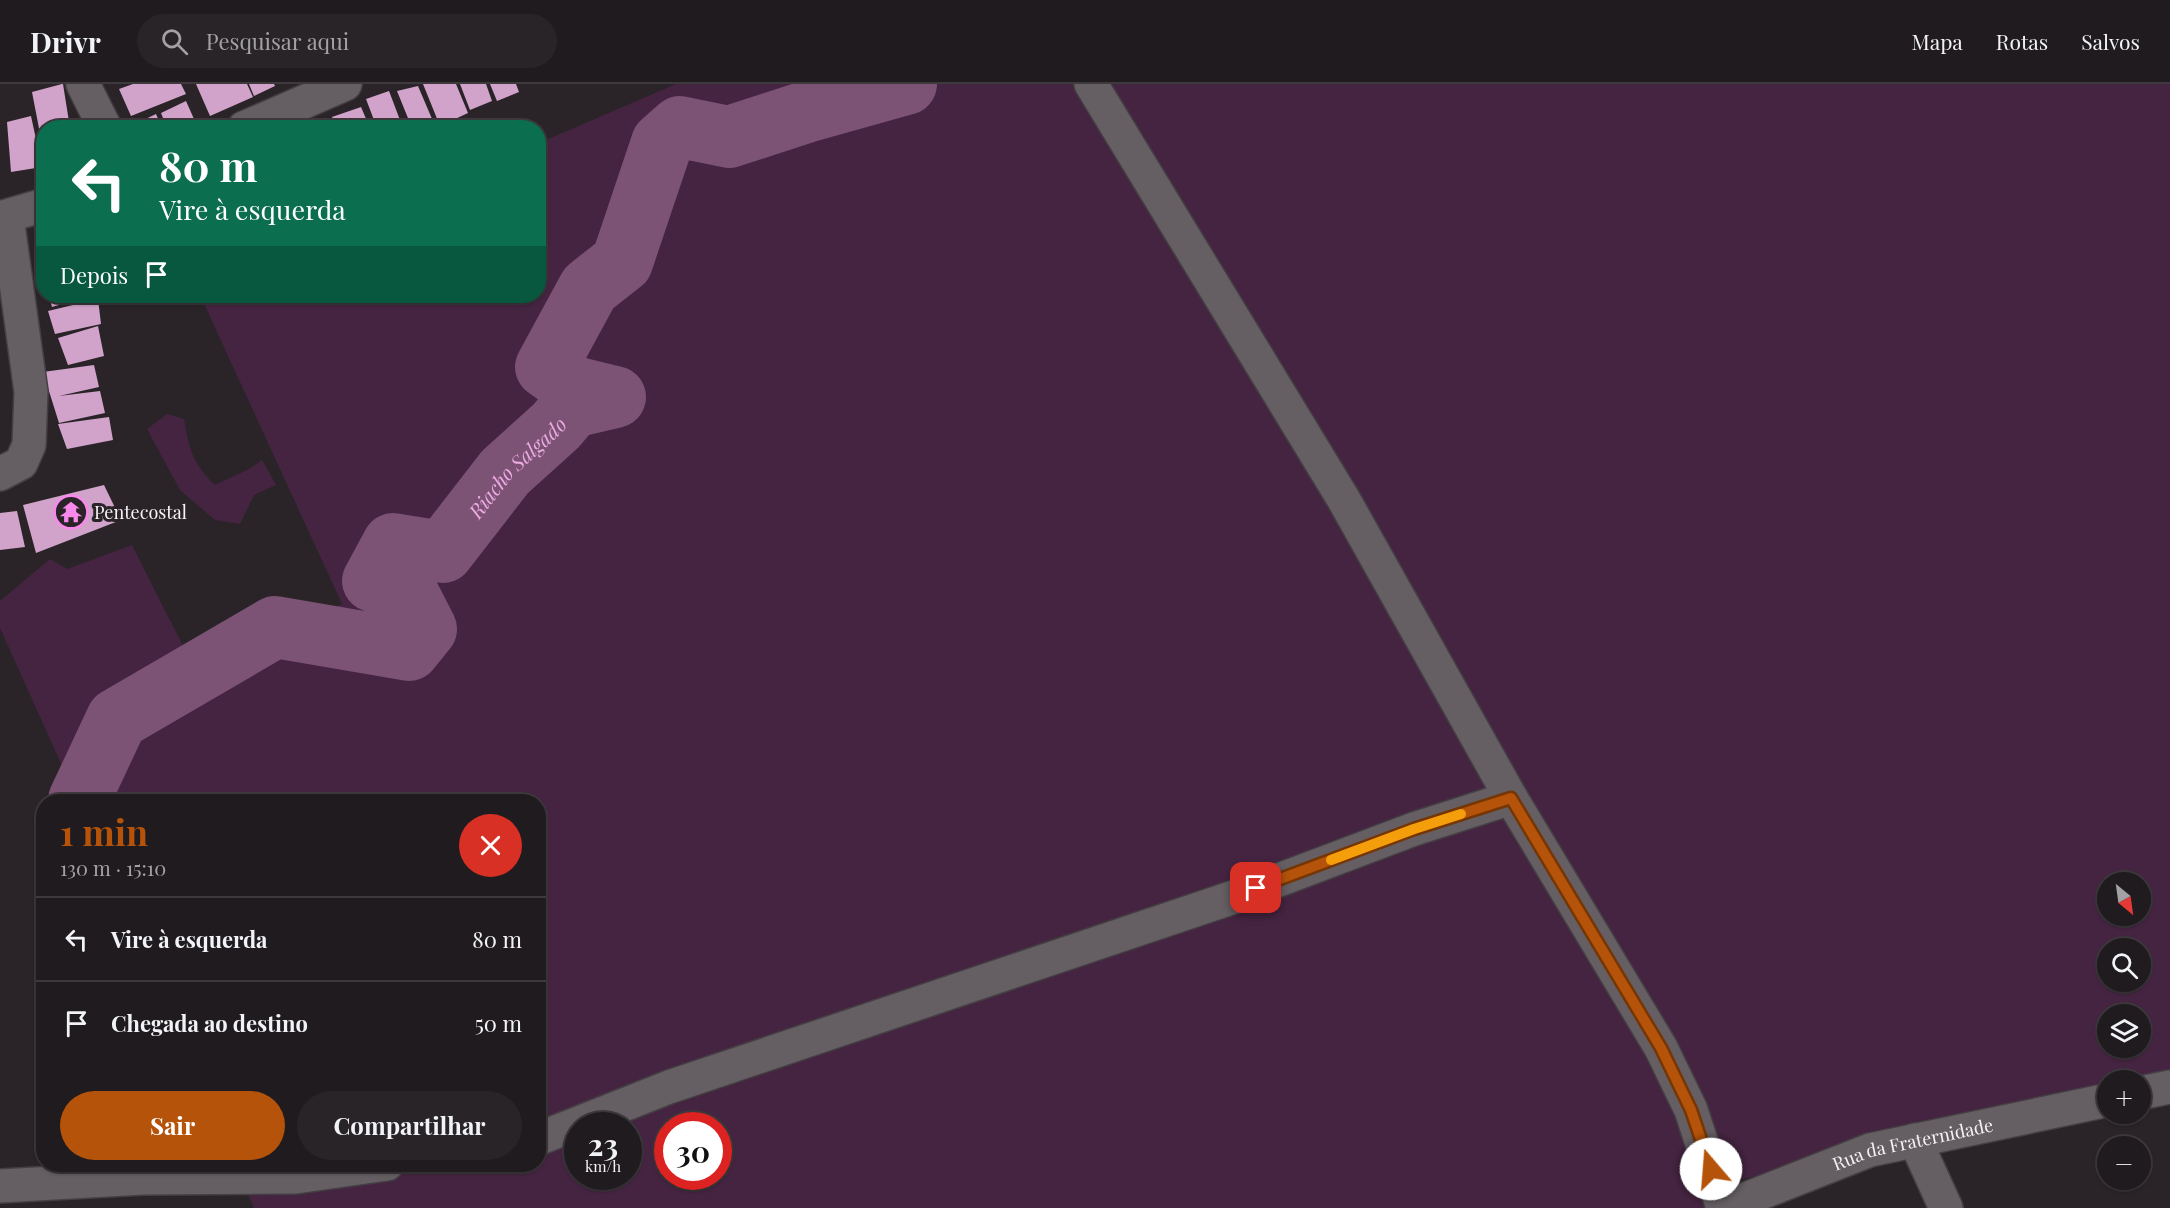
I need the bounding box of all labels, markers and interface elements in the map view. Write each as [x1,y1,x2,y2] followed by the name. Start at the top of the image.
[137,14,557,68] search box
[30,23,101,60] text: Drivr
[158,25,191,58] icon: search
[206,26,349,56] text: Pesquisar aqui
[1912,27,1963,55] text: Mapa
[1996,27,2048,55] text: Rotas
[2081,27,2140,55] text: Salvos
[159,137,257,193] text: 80 m
[60,144,138,222] icon: left
[159,191,346,227] text: Vire à esquerda
[140,258,173,291] icon: arrive
[60,260,128,290] text: Depois
[461,411,572,524] water label: Riacho Salgado
[53,494,89,530] temple icon: Pentecostal
[94,500,187,524] place label: Pentecostal
[60,807,148,855] text: 1 min
[459,814,522,877] button: close
[60,854,166,881] text: 130 m · 15:10
[1230,862,1281,913] pin
[1239,871,1272,904] icon: arrive
[2097,872,2151,926] north arrow
[2097,872,2151,1190] map controls
[60,923,93,956] icon: left
[111,924,268,954] text: Vire à esquerda
[472,924,522,954] text: 80 m
[2097,938,2151,992] button: search
[2097,1004,2151,1058] button: layers
[60,1007,93,1040] icon: arrive
[111,1008,308,1038] text: Chegada ao destino
[475,1008,522,1038] text: 50 m
[2097,1070,2151,1124] button: +
[60,1091,285,1160] button: Sair
[297,1091,522,1160] button: Compartilhar
[654,1112,732,1190] speed limit sign: 30
[1829,1112,1995,1176] street label: Rua da Fraternidade
[588,1124,618,1164] text: 23
[2097,1136,2151,1190] button: −
[1679,1137,1743,1201] position arrow
[585,1156,621,1176] text: km/h

